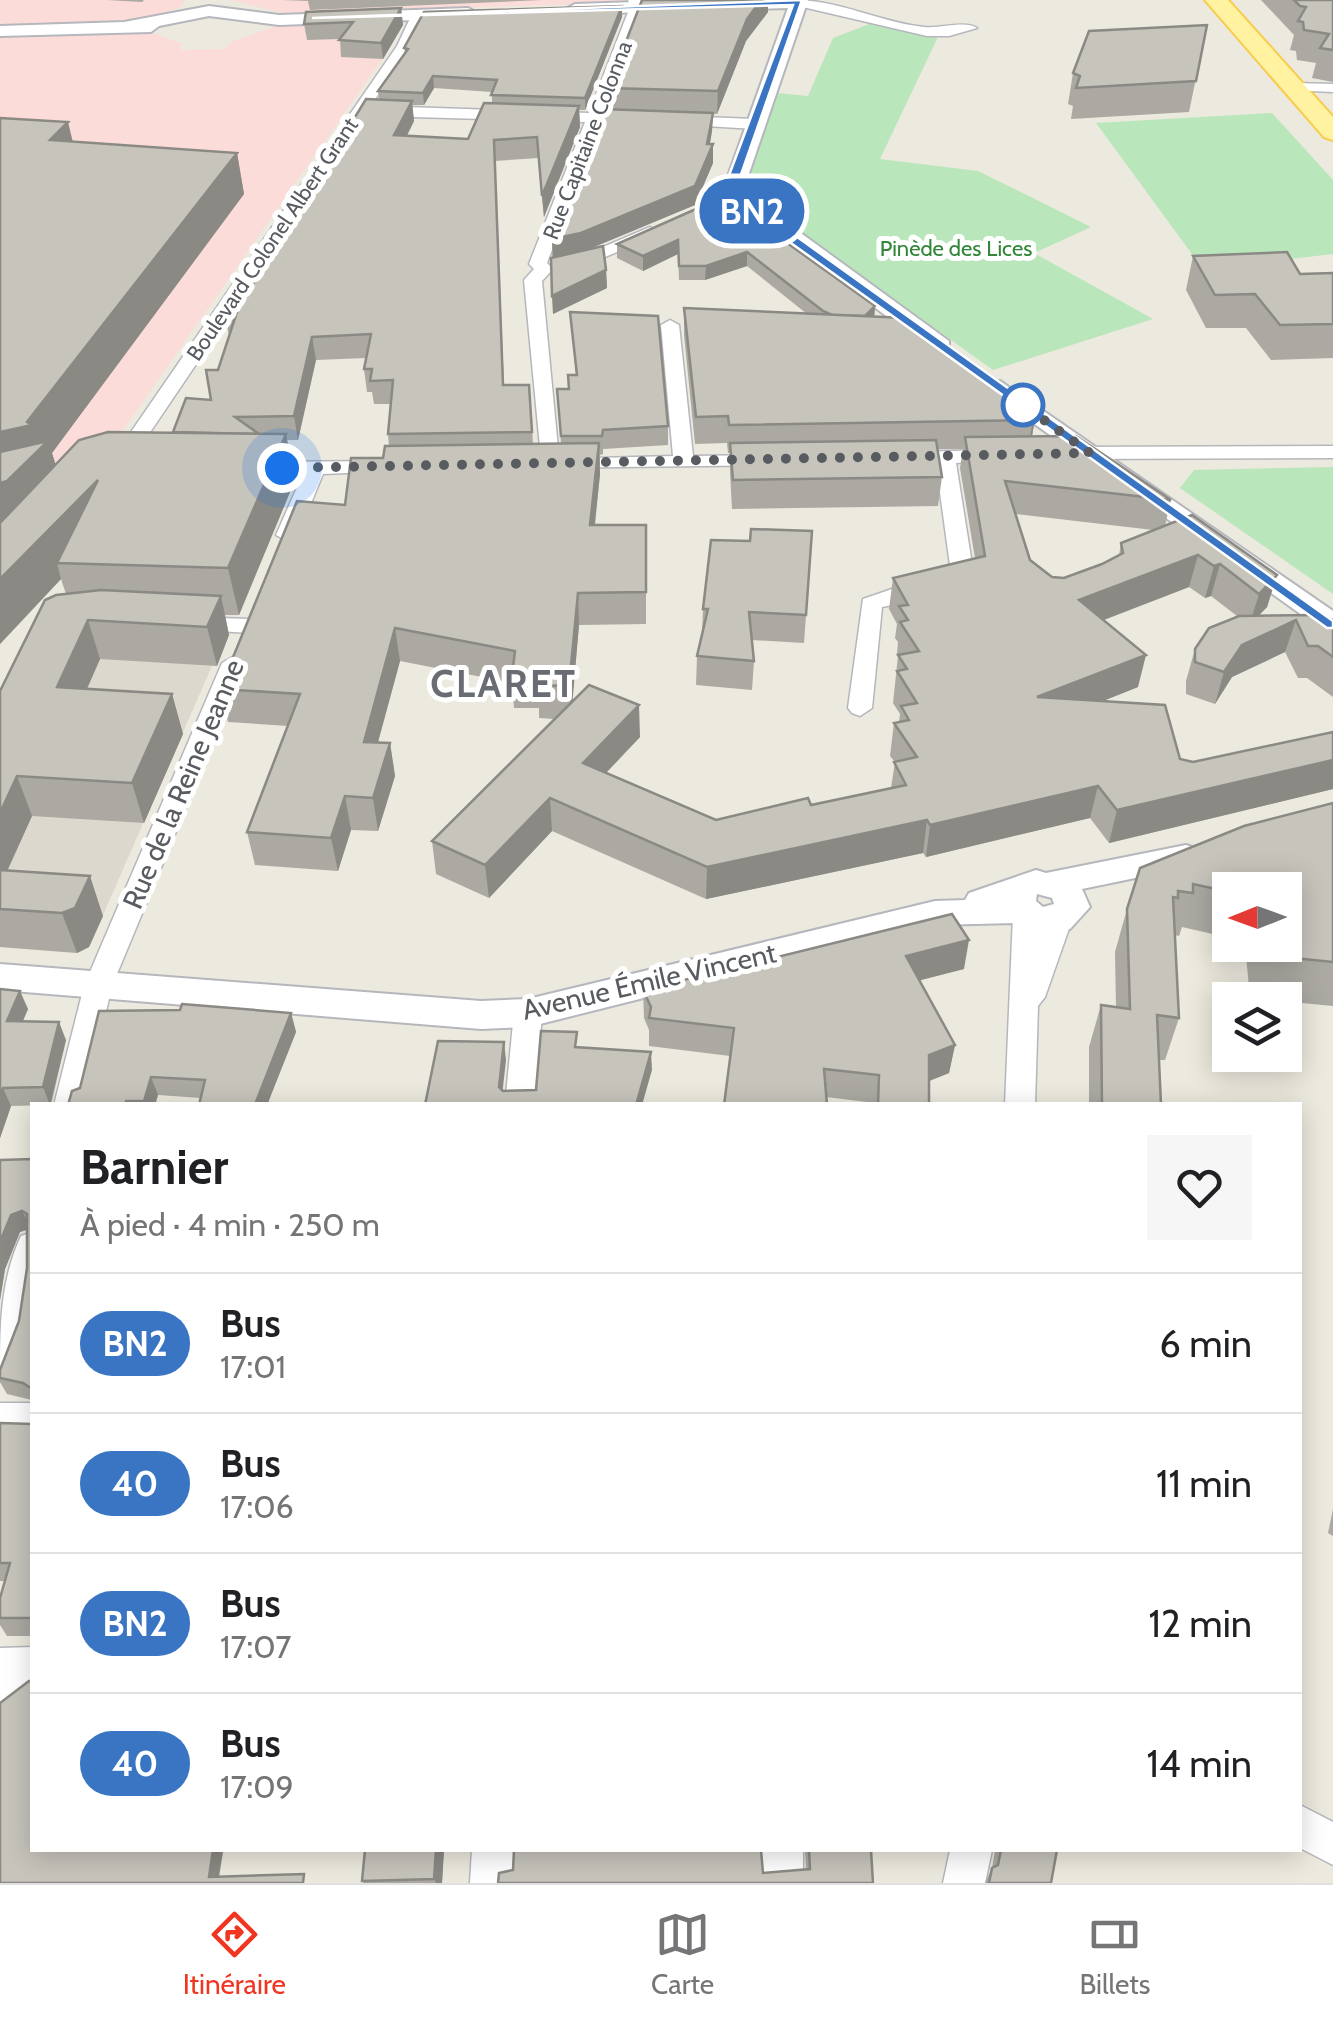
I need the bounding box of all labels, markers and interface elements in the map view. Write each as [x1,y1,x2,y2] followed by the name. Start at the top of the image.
[537,37,638,243] street label: Rue Capitaine Colonna
[181,112,364,366] street label: Boulevard Colonel Albert Grant
[694,178,810,244] line badge: BN2
[719,190,785,233] text: BN2
[880,235,1032,262] park label: Pinède des Lices
[1002,384,1044,426] unlabelled marker
[257,443,307,493] your location
[115,654,251,914] street label: Rue de la Reine Jeanne
[430,660,578,707] district label: CLARET
[1212,872,1302,962] north arrow
[1212,872,1302,1072] map controls
[519,935,779,1027] street label: Avenue Émile Vincent
[1212,982,1302,1072] button: layers
[1147,1135,1252,1240] button: heart
[80,1138,228,1196] text: Barnier
[80,1205,380,1244] text: À pied · 4 min · 250 m
[220,1300,281,1347] text: Bus
[1159,1320,1252,1367] text: 6 min
[102,1322,168,1365] text: BN2
[220,1347,286,1386] text: 17:01
[220,1440,281,1487] text: Bus
[1156,1460,1252,1507] text: 11 min
[112,1462,158,1505] text: 40
[220,1487,294,1526] text: 17:06
[220,1580,281,1627] text: Bus
[1149,1600,1252,1647] text: 12 min
[102,1602,168,1645] text: BN2
[220,1627,291,1666] text: 17:07
[220,1720,281,1767] text: Bus
[1146,1740,1252,1787] text: 14 min
[112,1742,158,1785] text: 40
[220,1767,294,1806] text: 17:09
[183,1907,286,2001] tab: Itinéraire
[651,1907,714,2001] tab: Carte
[1079,1907,1150,2001] tab: Billets

